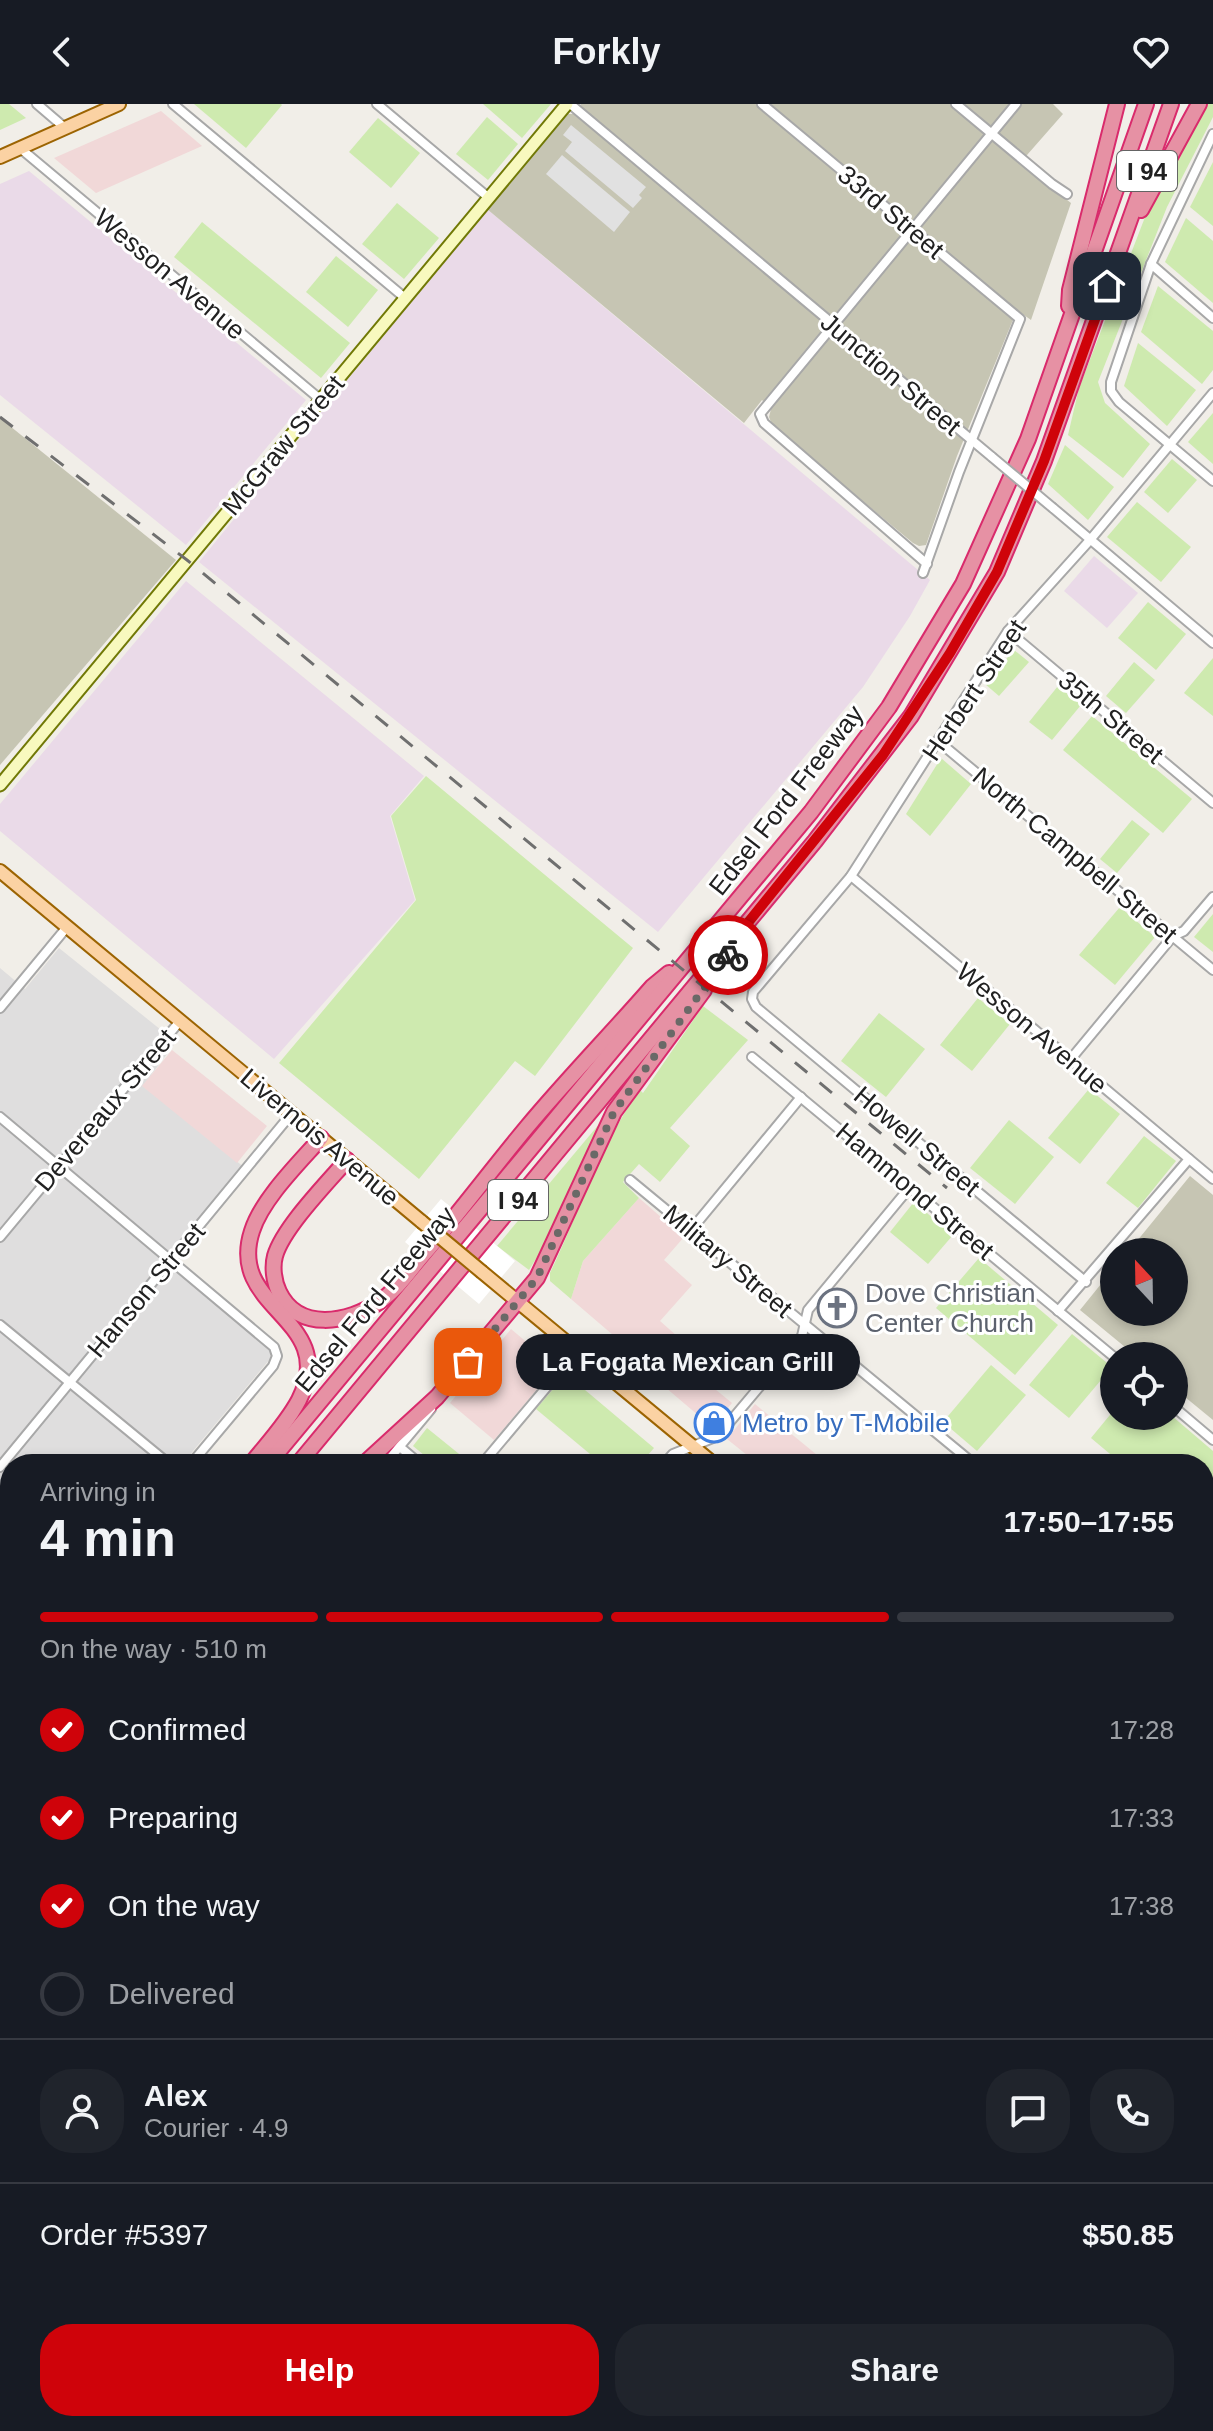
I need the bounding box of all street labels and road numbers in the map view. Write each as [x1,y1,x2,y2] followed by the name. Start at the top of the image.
[1117,151,1177,191] road number: I 94
[832,159,950,265] street label: 33rd Street
[89,202,251,346] street label: Wesson Avenue
[815,307,968,442] street label: Junction Street
[216,368,351,521] street label: McGraw Street
[916,613,1033,766] street label: Herbert Street
[1053,665,1170,770] street label: 35th Street
[703,699,869,901] street label: Edsel Ford Freeway
[967,761,1184,950] street label: North Campbell Street
[951,956,1113,1100] street label: Wesson Avenue
[28,1022,182,1197] street label: Devereaux Street
[235,1062,405,1212] street label: Livernois Avenue
[848,1080,986,1203] street label: Howell Street
[830,1116,1001,1266] street label: Hammond Street
[488,1180,548,1220] road number: I 94
[657,1198,799,1324] street label: Military Street
[289,1200,461,1398] street label: Edsel Ford Freeway
[81,1216,211,1363] street label: Hanson Street

